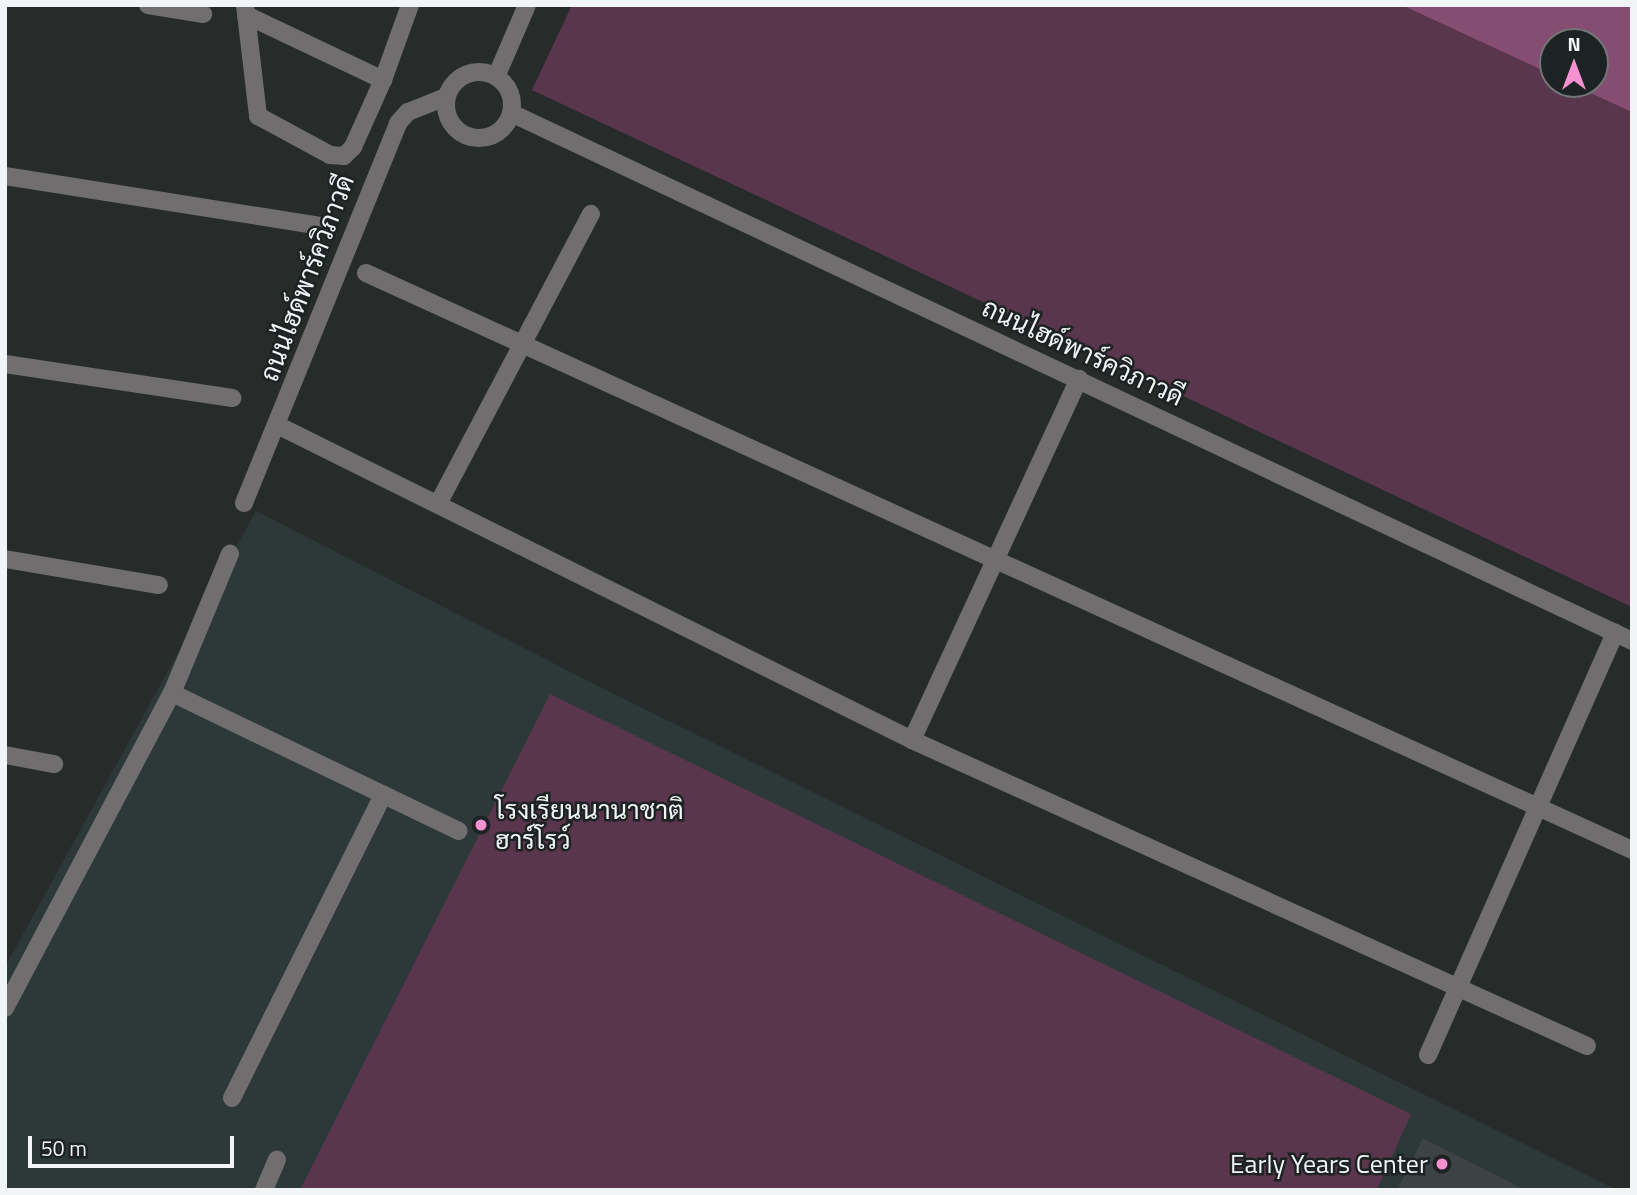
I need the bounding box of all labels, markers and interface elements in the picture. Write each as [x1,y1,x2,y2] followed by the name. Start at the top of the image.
[1539,28,1609,98] north arrow
[1567,29,1581,58] text: N
[253,170,361,386] street label: ถนนไฮด์พาร์ควิภาวดี
[977,292,1189,412] street label: ถนนไฮด์พาร์ควิภาวดี
[495,794,684,856] place label: โรงเรียนนานาชาติ ฮาร์โรว์
[473,817,489,833] marker: โรงเรียนนานาชาติ ฮาร์โรว์
[32,1122,238,1166] scale bar
[41,1132,87,1164] text: 50 m
[1230,1148,1428,1180] place label: Early Years Center
[1434,1156,1450,1172] marker: Early Years Center

